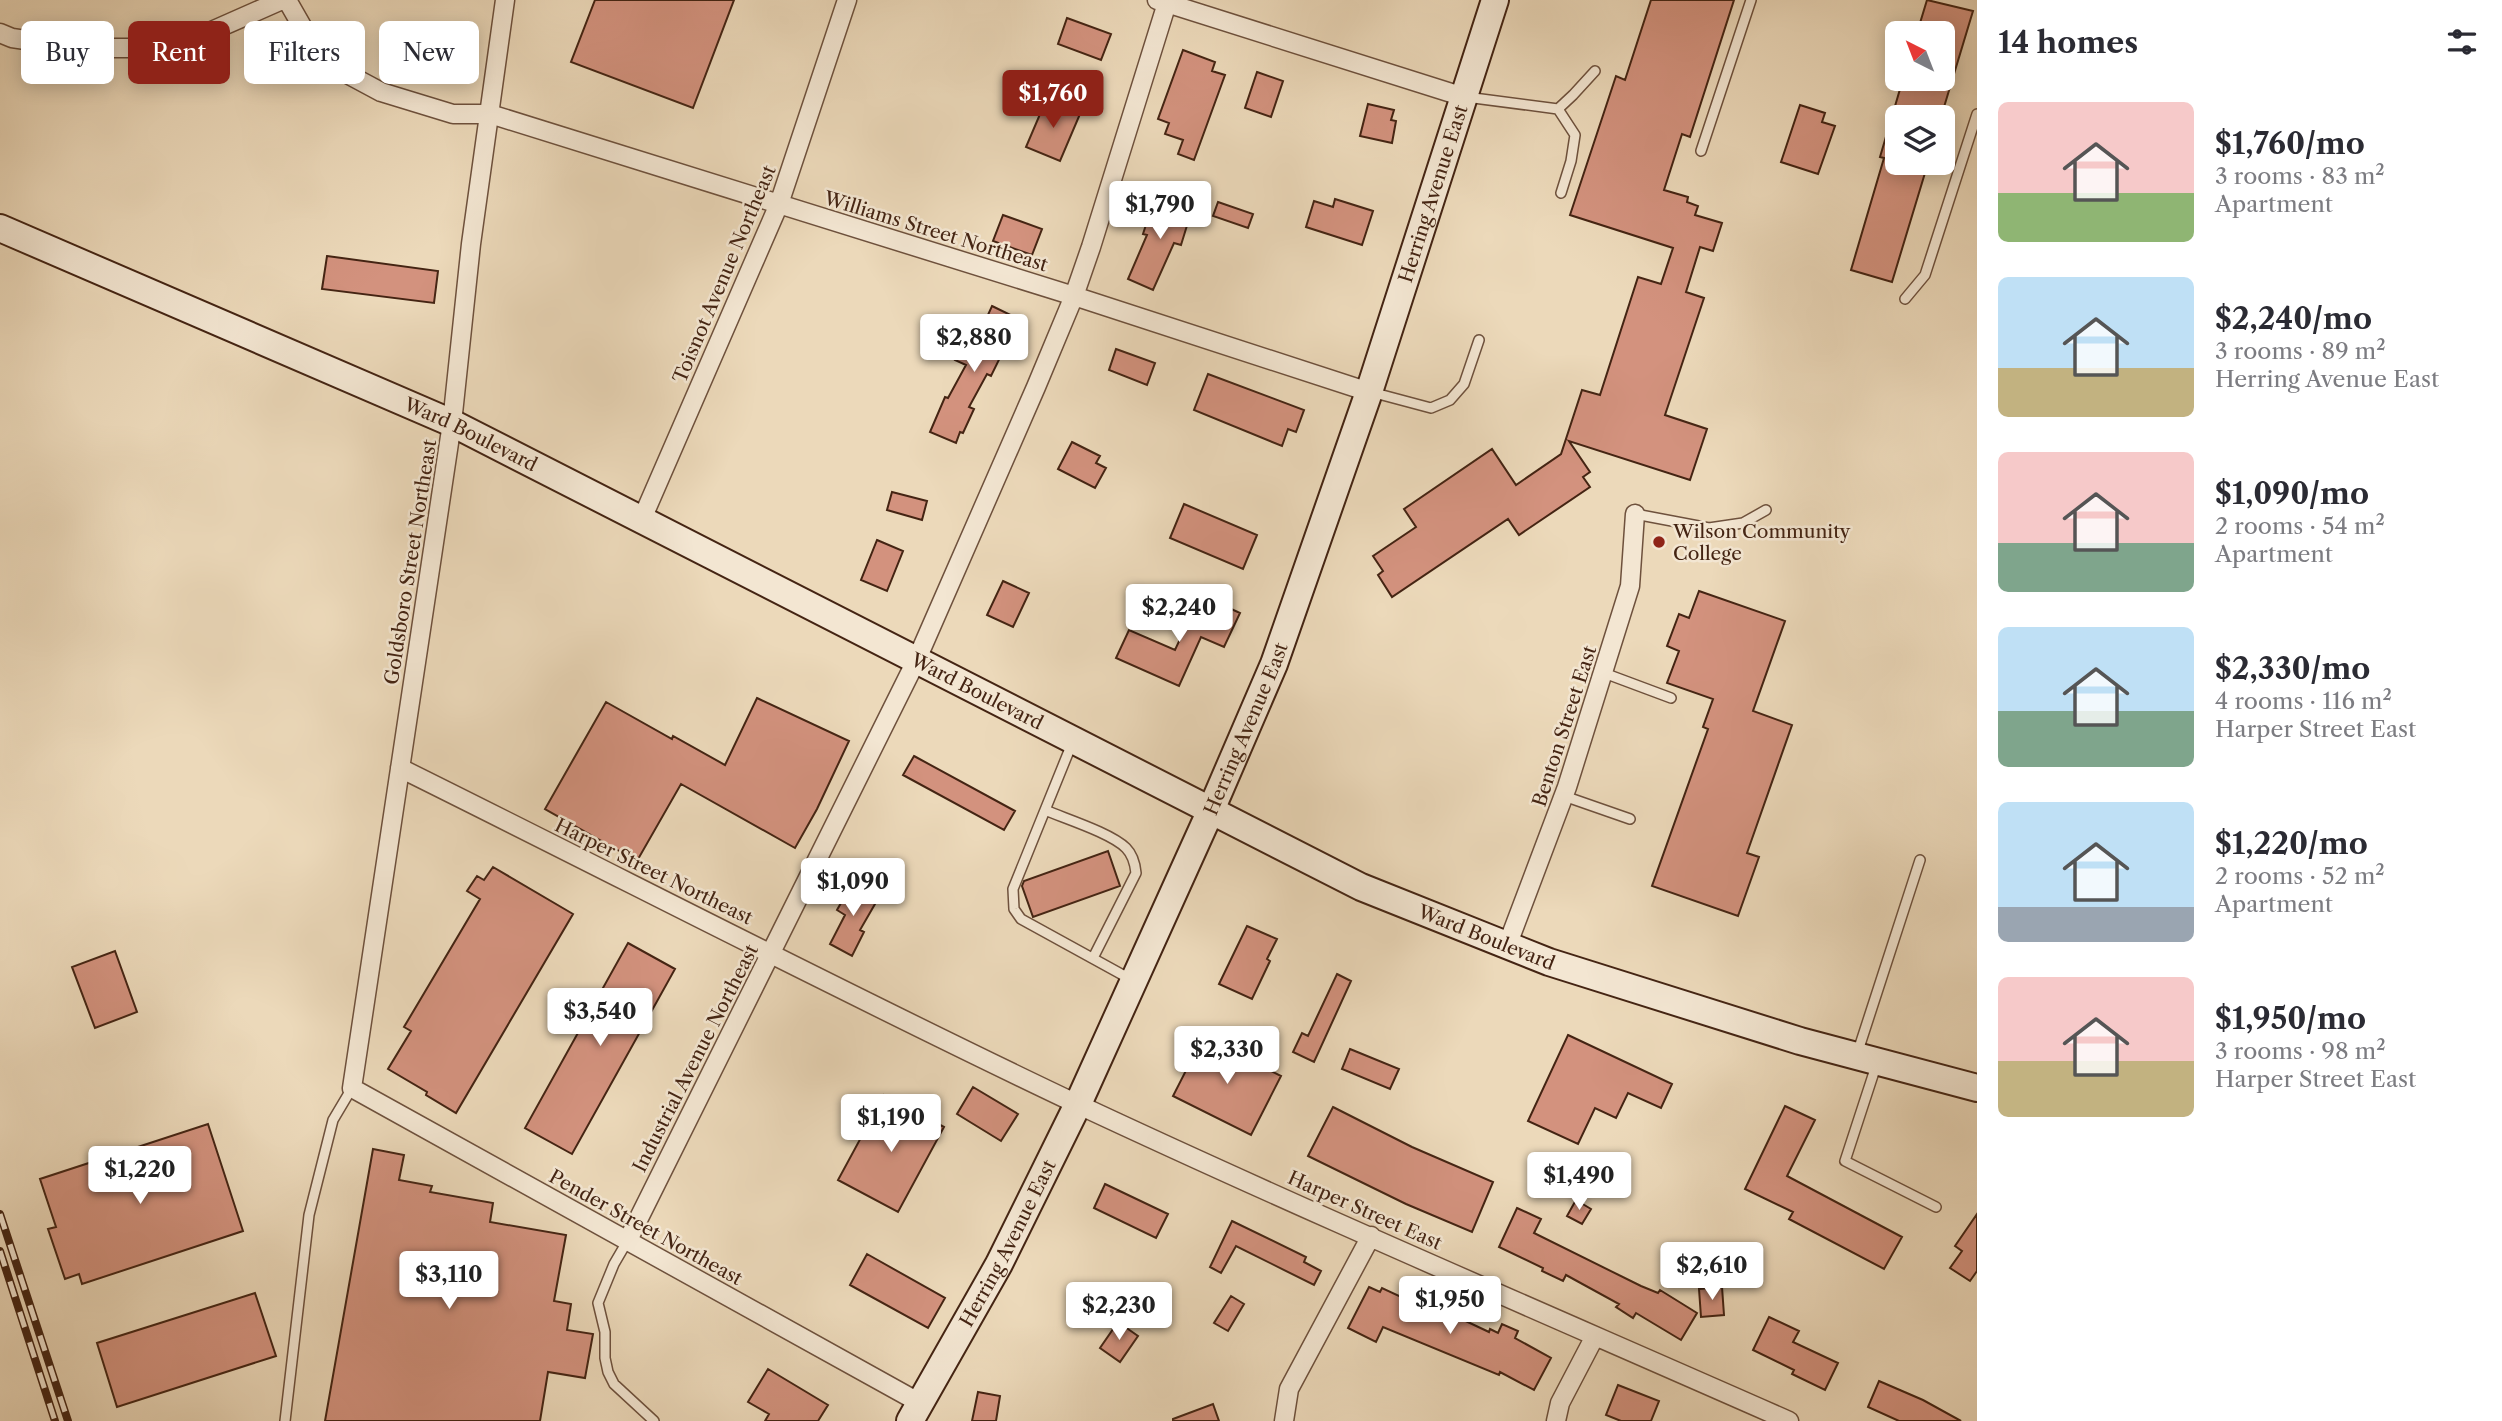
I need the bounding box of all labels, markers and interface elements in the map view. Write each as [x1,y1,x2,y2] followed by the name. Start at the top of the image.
[21,21,114,84] chip: Buy
[128,21,230,84] chip: Rent
[244,21,365,84] chip: Filters
[379,21,479,84] chip: New
[1885,21,1955,91] north arrow
[1885,21,1955,175] map controls
[2443,23,2481,61] icon: filters
[1998,24,2138,61] text: 14 homes
[996,71,1110,130] pin: $1,760
[1018,79,1088,107] text: $1,760
[1394,102,1473,286] street label: Herring Avenue East
[1885,105,1955,175] button: layers
[2215,125,2365,162] text: $1,760/mo
[2054,130,2138,214] icon: home
[668,162,781,387] street label: Toisnot Avenue Northeast
[2215,162,2385,190] text: 3 rooms · 83 m²
[1103,182,1217,241] pin: $1,790
[820,186,1051,277] street label: Williams Street Northeast
[1125,190,1195,218] text: $1,790
[2215,190,2333,218] text: Apartment
[2215,300,2372,337] text: $2,240/mo
[2054,305,2138,389] icon: home
[917,314,1031,374] pin: $2,880
[936,323,1012,351] text: $2,880
[2215,337,2386,365] text: 3 rooms · 89 m²
[2215,365,2439,393] text: Herring Avenue East
[400,392,541,477] street label: Ward Boulevard
[380,438,441,686] street label: Goldsboro Street Northeast
[2215,475,2369,512] text: $1,090/mo
[2054,480,2138,564] icon: home
[2215,512,2385,540] text: 2 rooms · 54 m²
[1672,520,1851,565] place label: Wilson Community College
[1651,534,1667,550] marker: Wilson Community College
[2215,540,2333,568] text: Apartment
[1122,584,1236,644] pin: $2,240
[1142,593,1216,621] text: $2,240
[1199,639,1293,819] street label: Herring Avenue East
[1528,642,1601,810] street label: Benton Street East
[906,648,1047,735] street label: Ward Boulevard
[2215,650,2370,687] text: $2,330/mo
[2054,655,2138,739] icon: home
[2215,687,2392,715] text: 4 rooms · 116 m²
[2215,715,2416,743] text: Harper Street East
[551,814,757,929] street label: Harper Street Northeast
[2215,825,2368,862] text: $1,220/mo
[2054,830,2138,914] icon: home
[796,858,910,918] pin: $1,090
[2215,862,2385,890] text: 2 rooms · 52 m²
[817,867,889,895] text: $1,090
[2215,890,2333,918] text: Apartment
[1414,900,1558,975] street label: Ward Boulevard
[628,940,763,1176] street label: Industrial Avenue Northeast
[543,988,657,1048] pin: $3,540
[563,997,637,1025] text: $3,540
[2215,1000,2366,1037] text: $1,950/mo
[2054,1005,2138,1089] icon: home
[1170,1026,1284,1086] pin: $2,330
[1190,1035,1264,1063] text: $2,330
[2215,1037,2386,1065] text: 3 rooms · 98 m²
[2215,1065,2416,1093] text: Harper Street East
[834,1094,948,1154] pin: $1,190
[857,1103,925,1131] text: $1,190
[83,1146,197,1206] pin: $1,220
[1522,1152,1636,1212] pin: $1,490
[104,1155,176,1183] text: $1,220
[955,1156,1061,1331] street label: Herring Avenue East
[1543,1161,1615,1189] text: $1,490
[545,1165,747,1290] street label: Pender Street Northeast
[1284,1166,1446,1255] street label: Harper Street East
[1655,1242,1769,1302] pin: $2,610
[1676,1251,1748,1279] text: $2,610
[392,1252,506,1311] pin: $3,110
[415,1260,483,1288] text: $3,110
[1393,1276,1507,1336] pin: $1,950
[1062,1282,1176,1342] pin: $2,230
[1415,1285,1485,1313] text: $1,950
[1082,1291,1156,1319] text: $2,230

